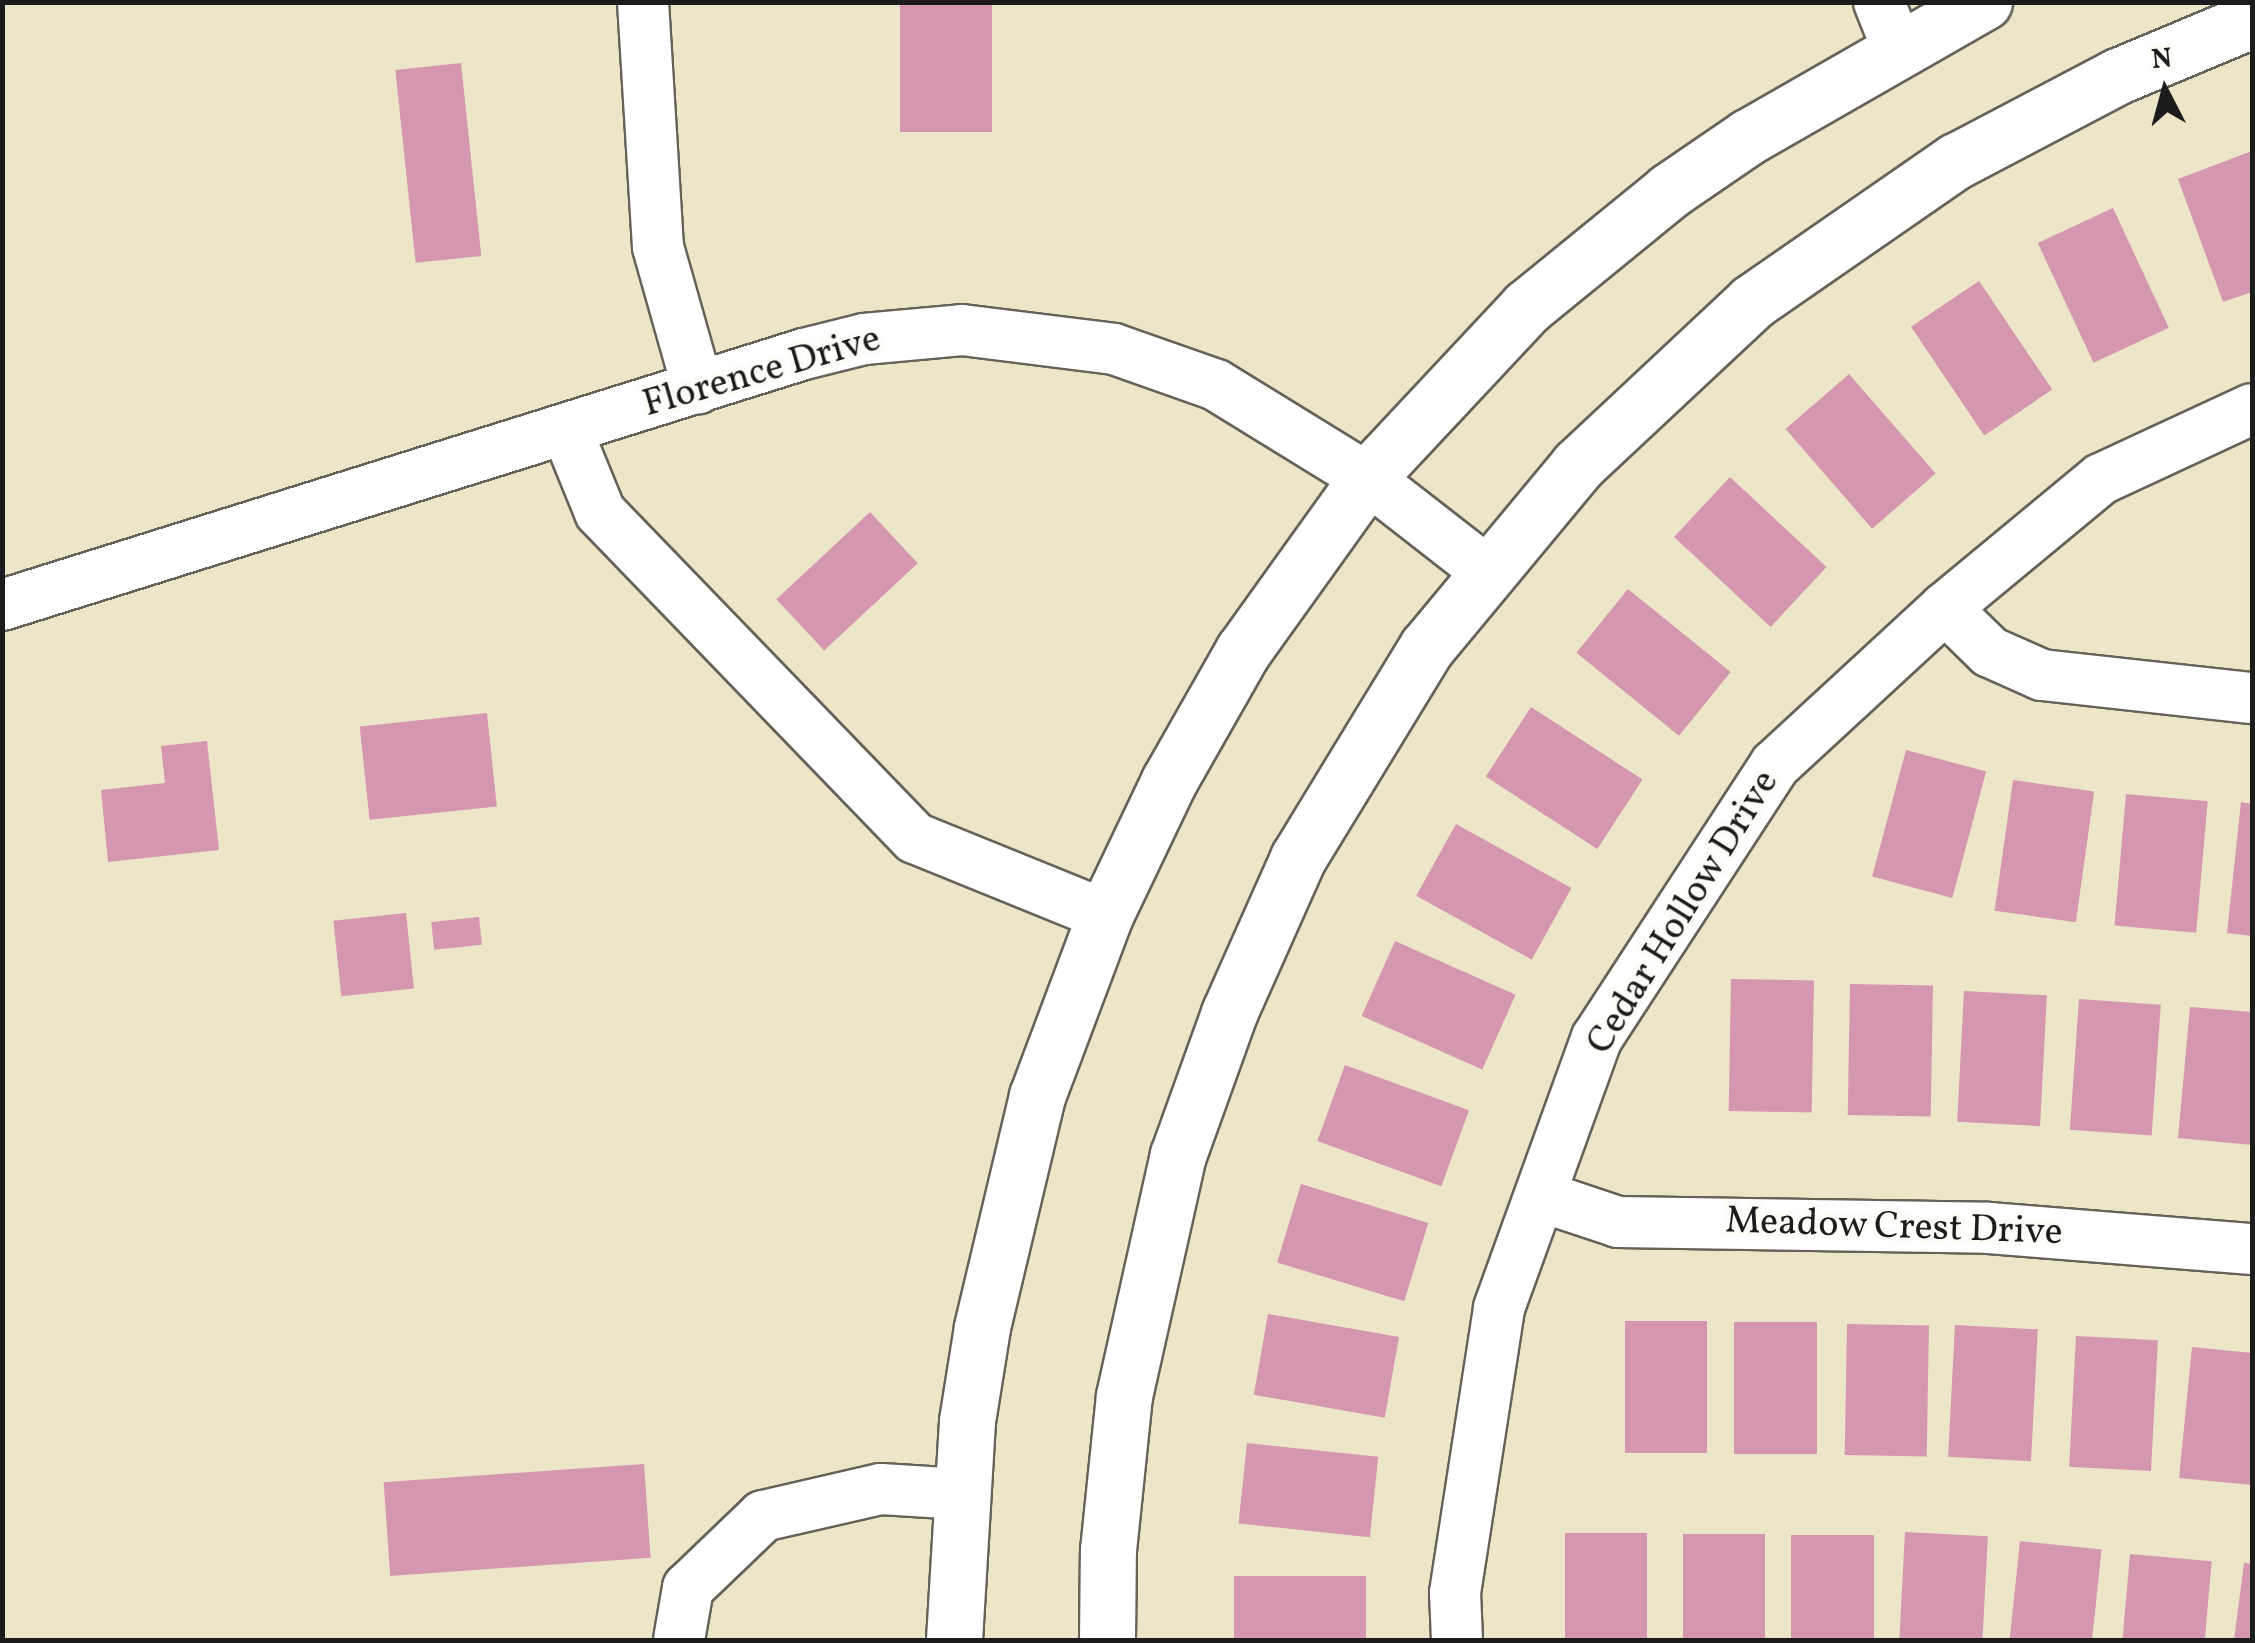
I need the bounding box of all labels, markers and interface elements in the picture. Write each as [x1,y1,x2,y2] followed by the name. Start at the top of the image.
[2150,39,2174,80] text: N
[2115,40,2215,140] north arrow
[638,317,886,429] street label: Florence Drive
[1578,762,1790,1064] street label: Cedar Hollow Drive
[1724,1199,2064,1257] street label: Meadow Crest Drive

